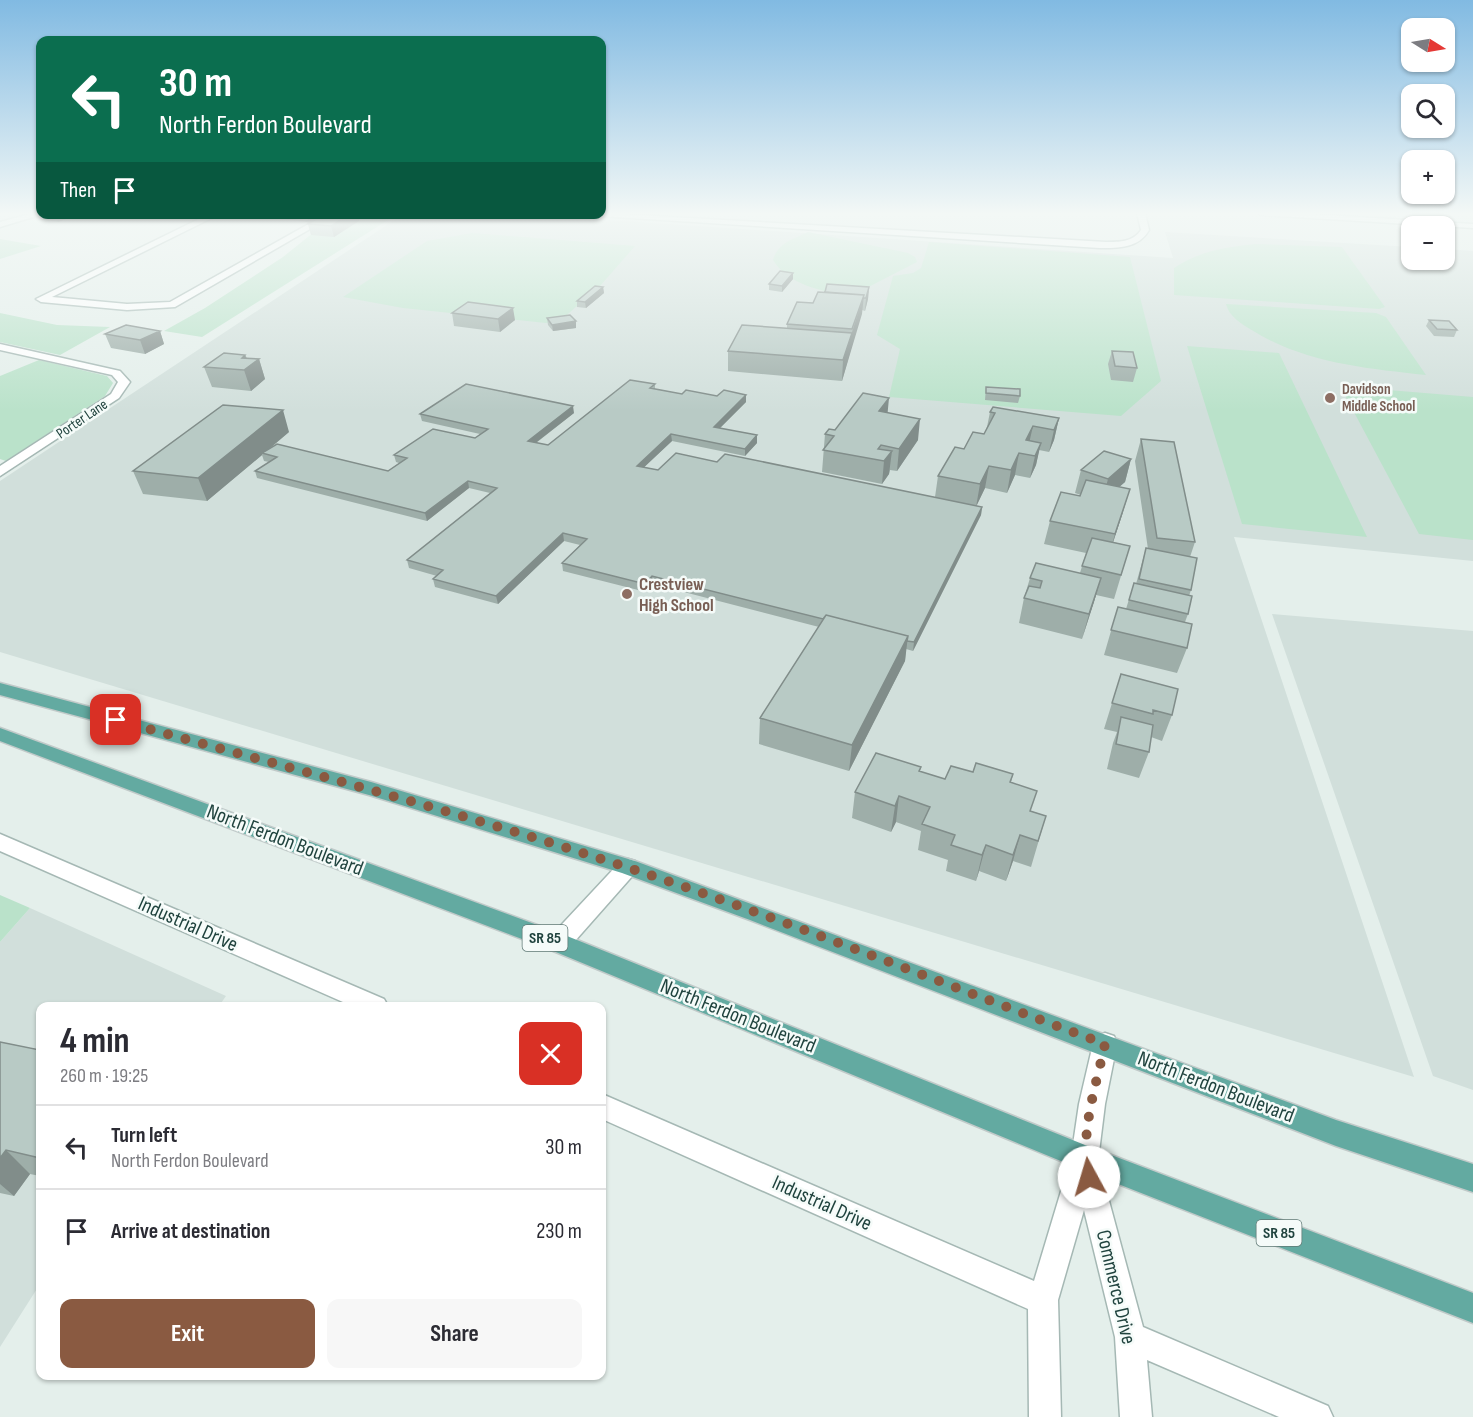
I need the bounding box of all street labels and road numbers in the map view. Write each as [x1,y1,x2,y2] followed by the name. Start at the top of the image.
[53,395,111,443] street label: Porter Lane
[203,799,367,881] street label: North Ferdon Boulevard
[134,891,242,957] street label: Industrial Drive
[522,925,568,951] road number: SR 85
[657,973,819,1059] street label: North Ferdon Boulevard
[1134,1046,1298,1128] street label: North Ferdon Boulevard
[768,1170,876,1236] street label: Industrial Drive
[1256,1220,1302,1246] road number: SR 85
[1091,1227,1141,1347] street label: Commerce Drive

